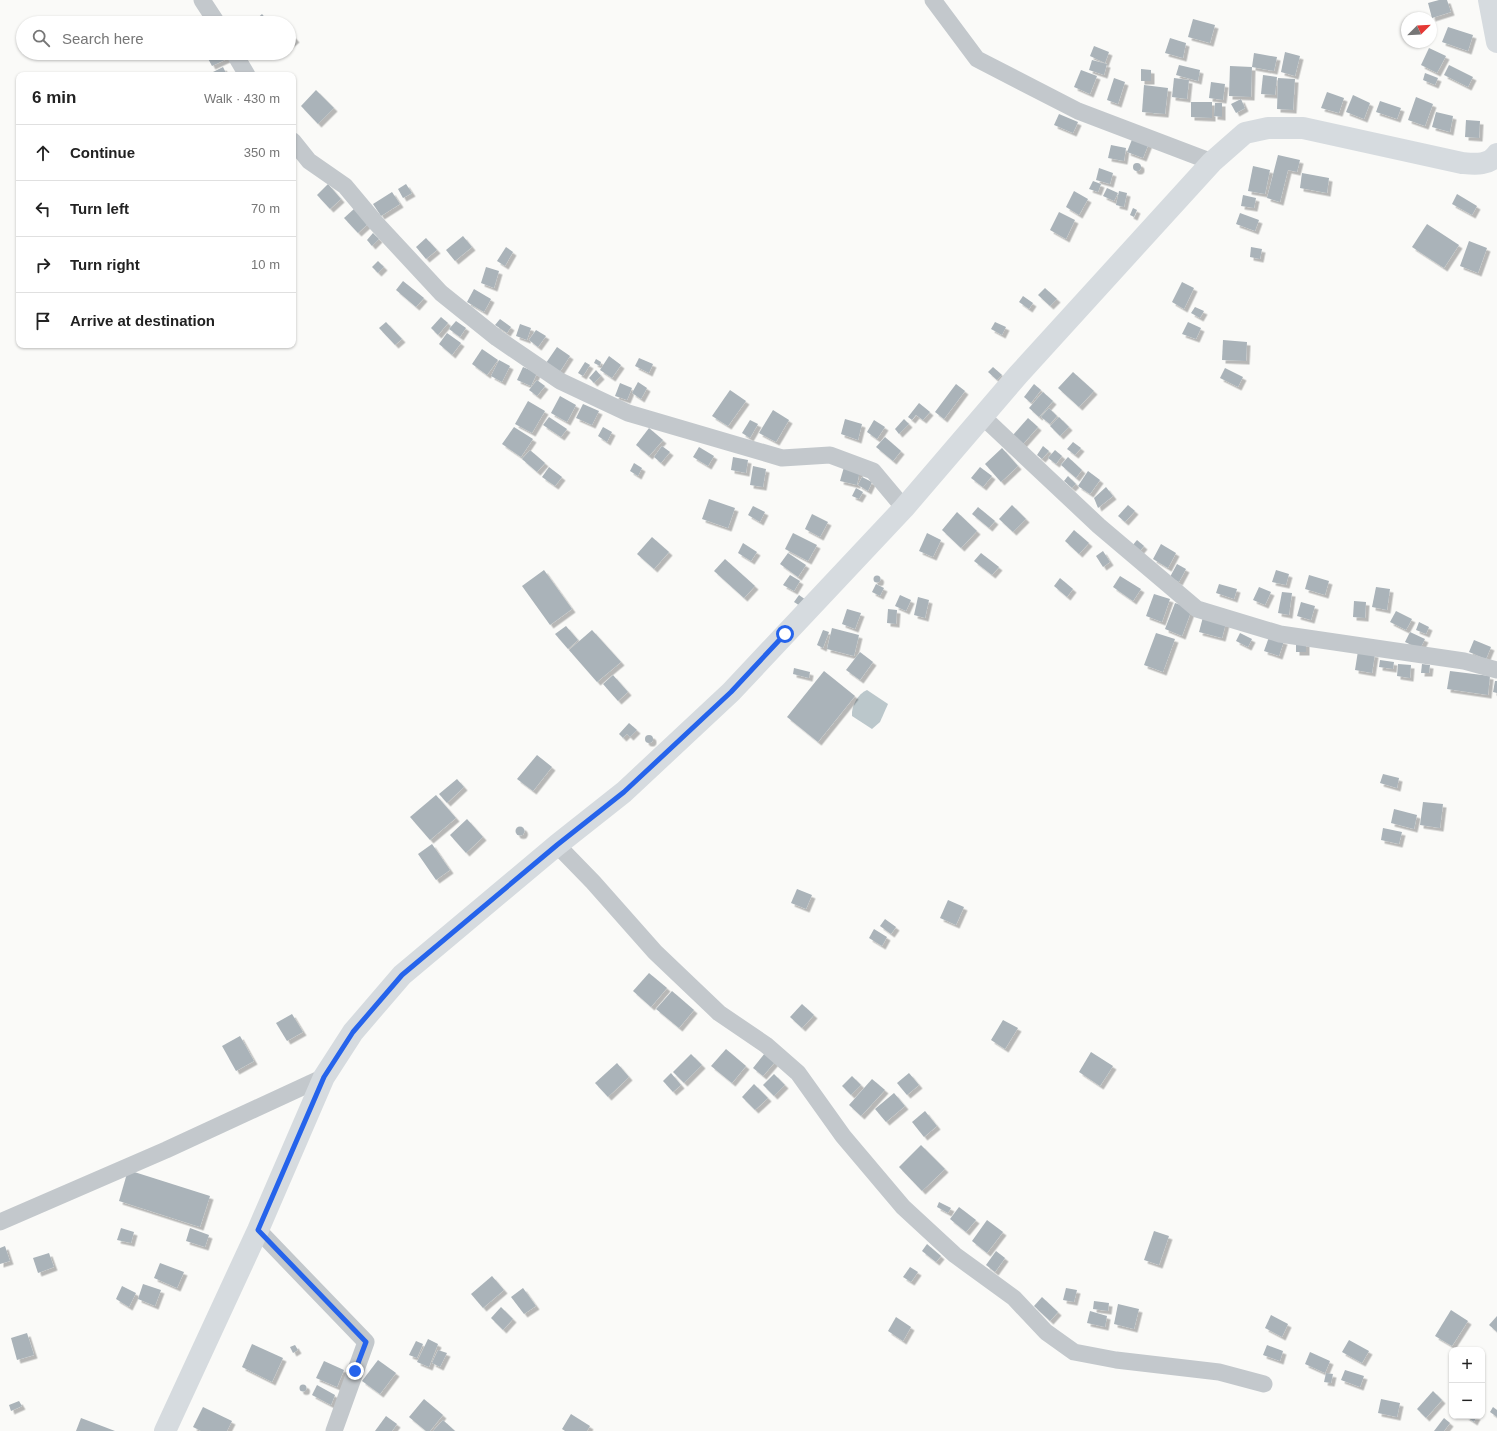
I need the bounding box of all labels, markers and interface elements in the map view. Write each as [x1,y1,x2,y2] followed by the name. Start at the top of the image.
[1401,12,1437,48] north arrow
[16,16,296,60] search box
[30,27,52,49] icon: search
[62,30,144,47] text: Search here
[32,88,76,107] text: 6 min
[204,91,280,106] text: Walk · 430 m
[32,142,54,164] icon: ahead
[70,144,135,161] text: Continue
[244,145,280,160] text: 350 m
[32,198,54,220] icon: left
[70,200,129,217] text: Turn left
[251,201,280,216] text: 70 m
[32,254,54,276] icon: right
[70,256,140,273] text: Turn right
[251,257,280,272] text: 10 m
[32,310,54,332] icon: arrive
[70,312,215,329] text: Arrive at destination
[776,625,794,643] route start
[1449,1347,1485,1419] map controls
[1449,1347,1485,1383] button: +
[346,1362,364,1380] route end
[1449,1383,1485,1419] button: −

